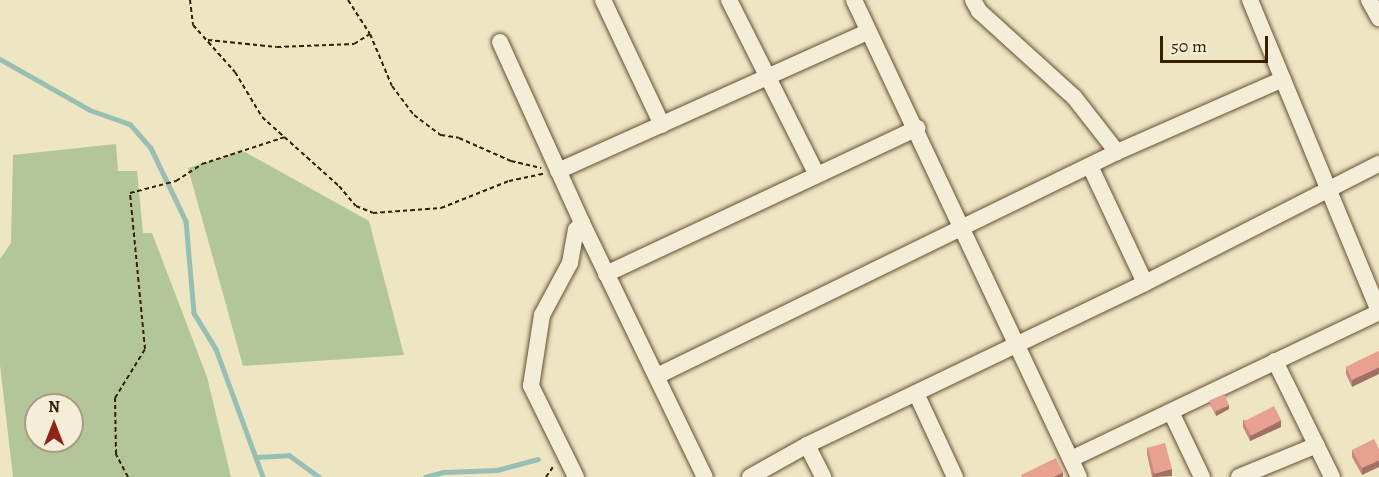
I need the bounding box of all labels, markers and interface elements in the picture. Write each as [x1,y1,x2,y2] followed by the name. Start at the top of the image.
[1163,24,1271,62] scale bar
[1171,34,1207,58] text: 50 m
[24,393,84,453] north arrow
[48,396,60,418] text: N

